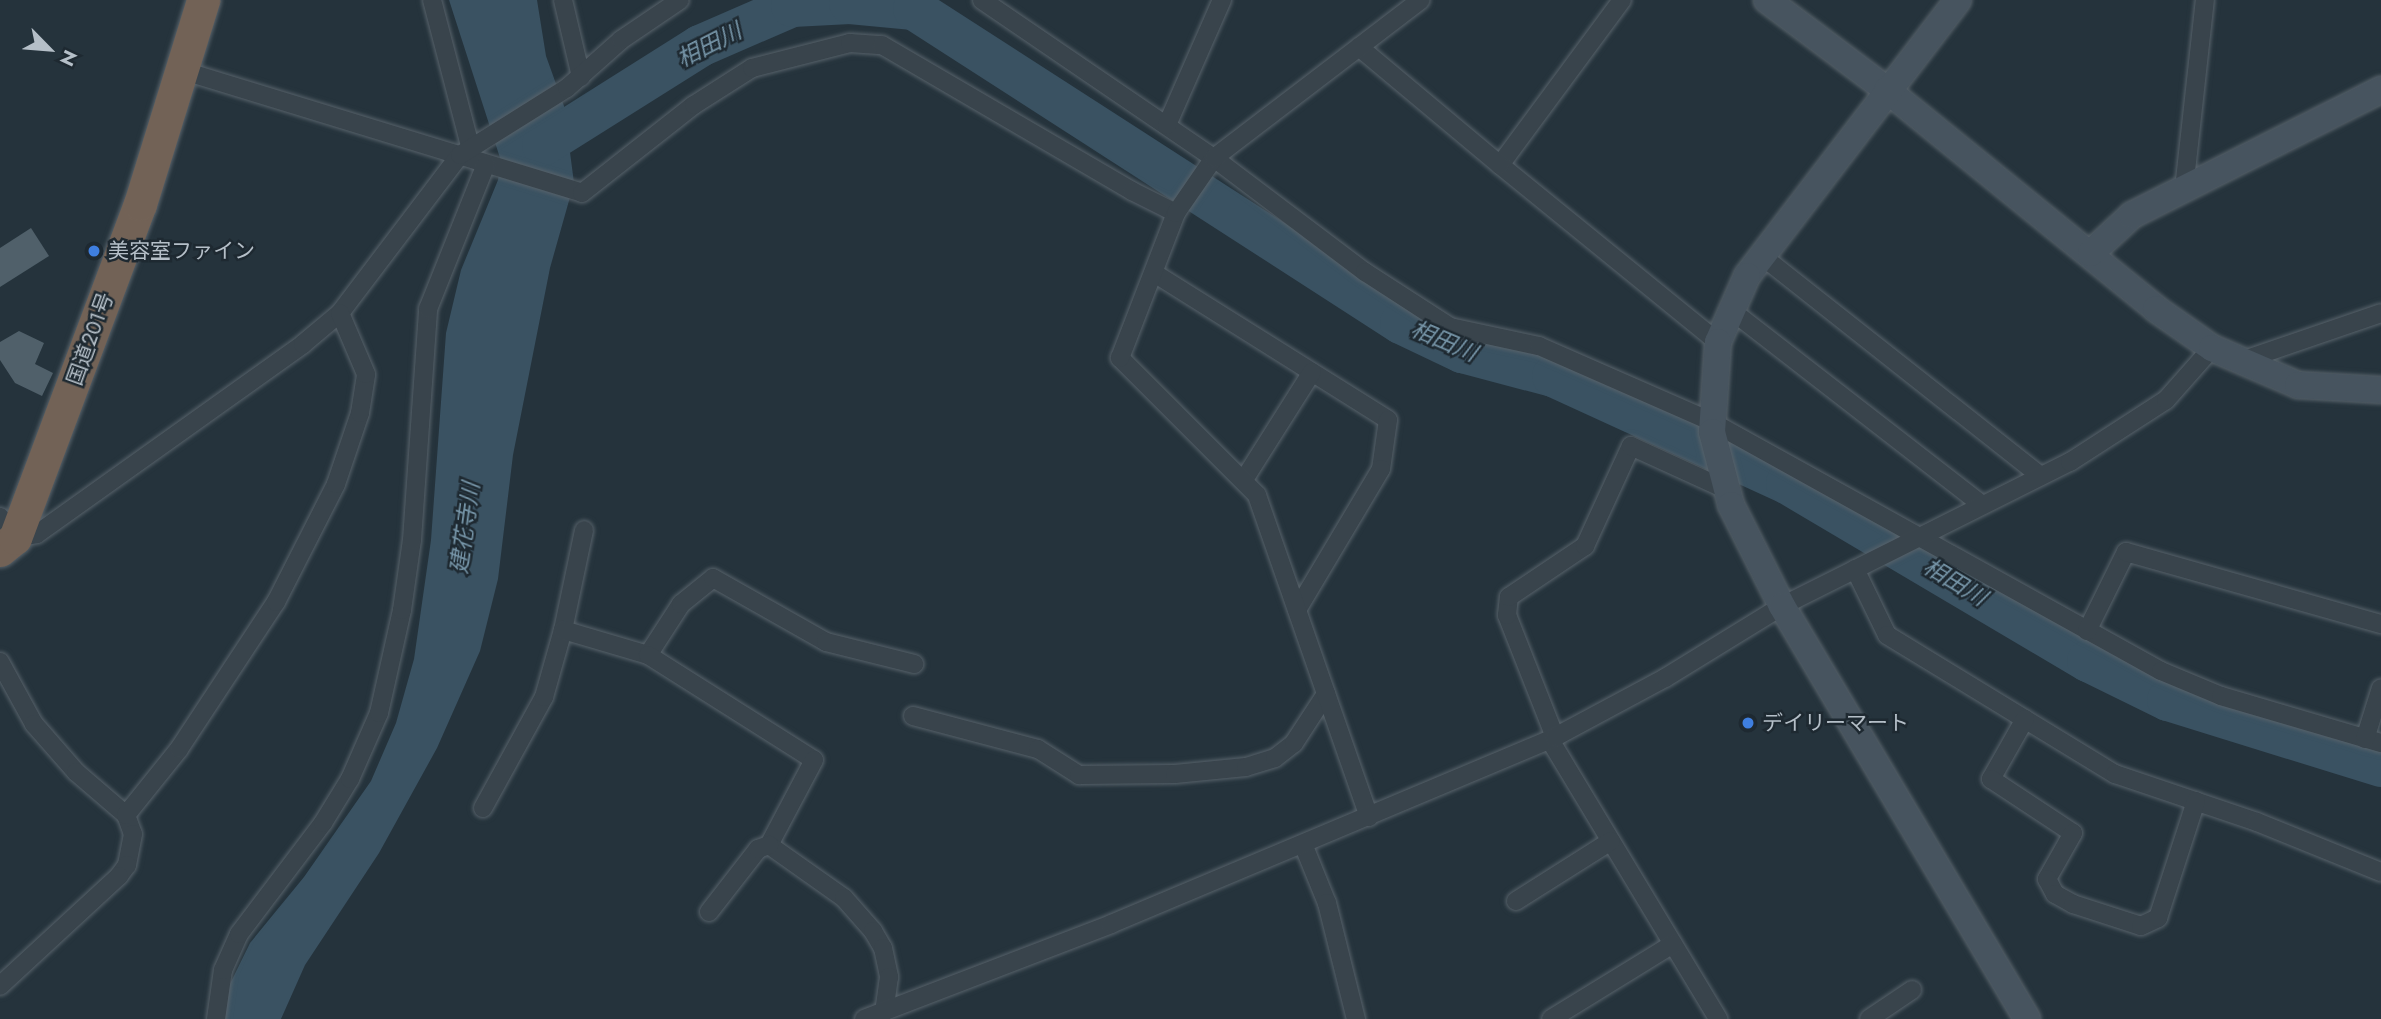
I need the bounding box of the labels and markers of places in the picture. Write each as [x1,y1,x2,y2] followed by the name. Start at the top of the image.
[108,238,255,264] place label: 美容室ファイン
[86,243,102,259] marker: 美容室ファイン
[1762,710,1909,736] place label: デイリーマート
[1740,715,1756,731] marker: デイリーマート

